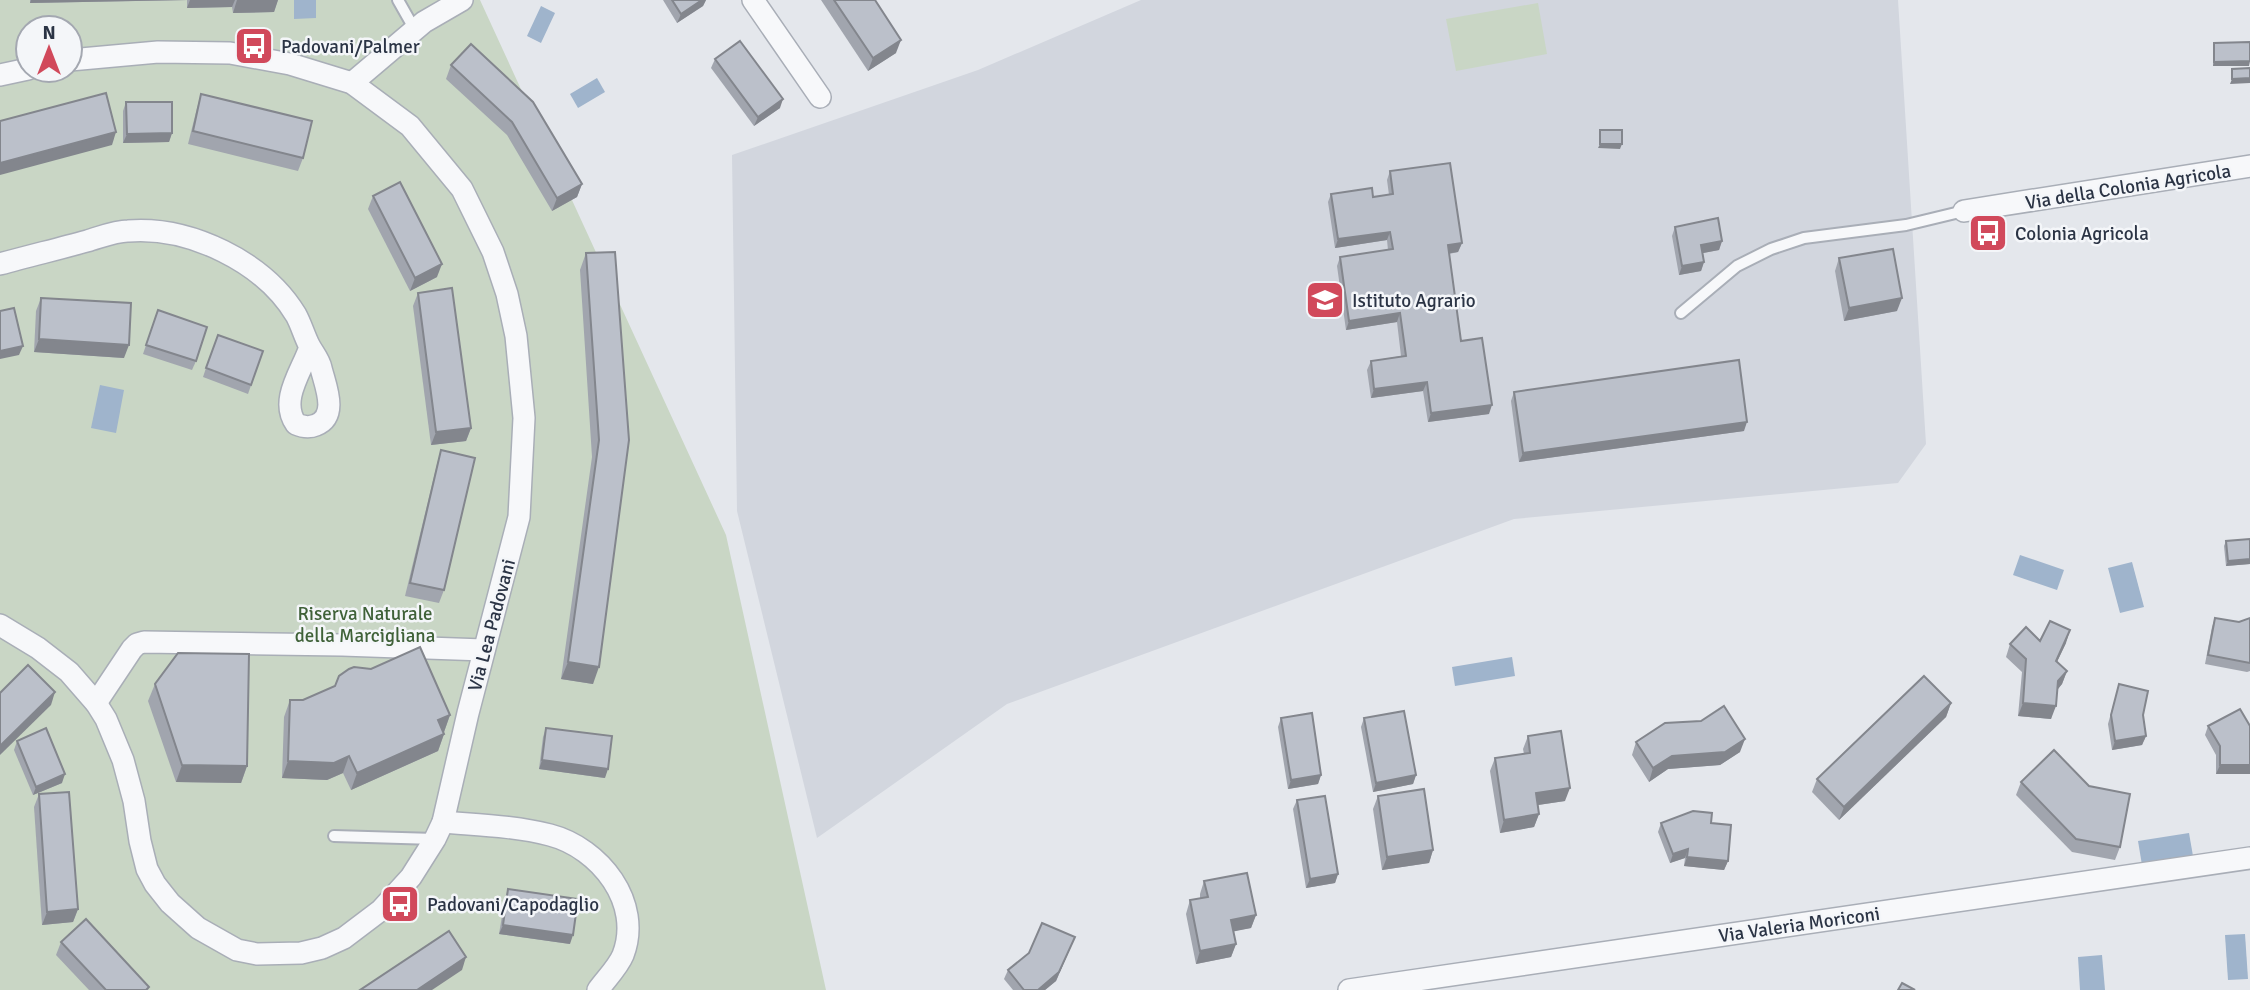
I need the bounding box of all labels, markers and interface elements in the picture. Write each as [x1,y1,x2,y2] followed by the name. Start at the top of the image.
[14,14,84,84] north arrow
[42,21,56,45] text: N
[233,25,275,67] bus stop icon: Padovani/Palmer
[281,35,420,59] place label: Padovani/Palmer
[2024,159,2233,215] street label: Via della Colonia Agricola
[1967,212,2009,254] bus stop icon: Colonia Agricola
[2015,222,2149,246] place label: Colonia Agricola
[1304,279,1346,321] school or university icon: Istituto Agrario
[1352,289,1476,313] place label: Istituto Agrario
[463,556,521,694] street label: Via Lea Padovani
[295,602,435,648] park label: Riserva Naturale della Marcigliana
[379,883,421,925] bus stop icon: Padovani/Capodaglio
[427,893,599,917] place label: Padovani/Capodaglio
[1717,902,1881,948] street label: Via Valeria Moriconi

